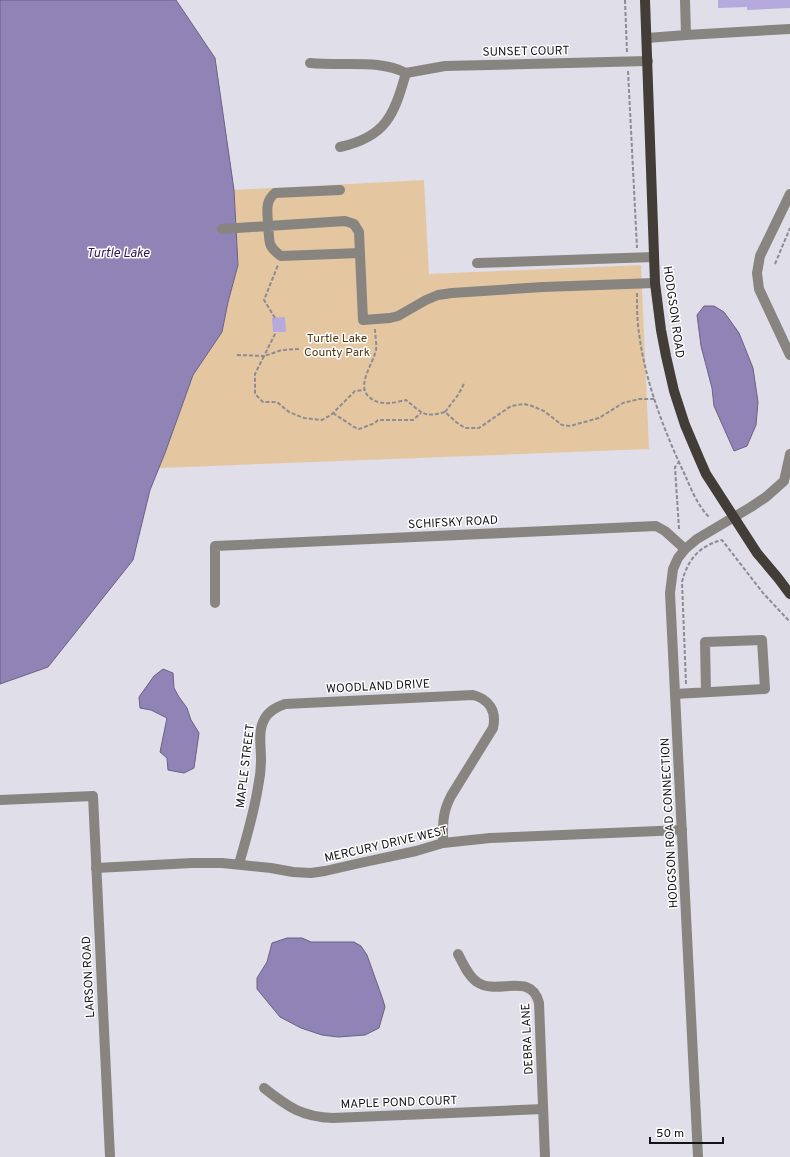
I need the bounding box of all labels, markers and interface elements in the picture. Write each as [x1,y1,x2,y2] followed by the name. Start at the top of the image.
[482,43,570,61] street label: SUNSET COURT
[87,246,150,262] water label: Turtle Lake
[659,265,687,359] street label: HODGSON ROAD
[304,331,370,361] park label: Turtle Lake County Park
[408,513,498,533] street label: SCHIFSKY ROAD
[326,676,431,698] street label: WOODLAND DRIVE
[233,723,259,809] street label: MAPLE STREET
[658,737,682,909] street label: HODGSON ROAD CONNECTION
[323,823,450,867] street label: MERCURY DRIVE WEST
[79,936,99,1018] street label: LARSON ROAD
[518,1003,538,1075] street label: DEBRA LANE
[340,1093,458,1113] street label: MAPLE POND COURT
[650,1119,723,1145] scale bar
[656,1126,684,1142] text: 50 m

